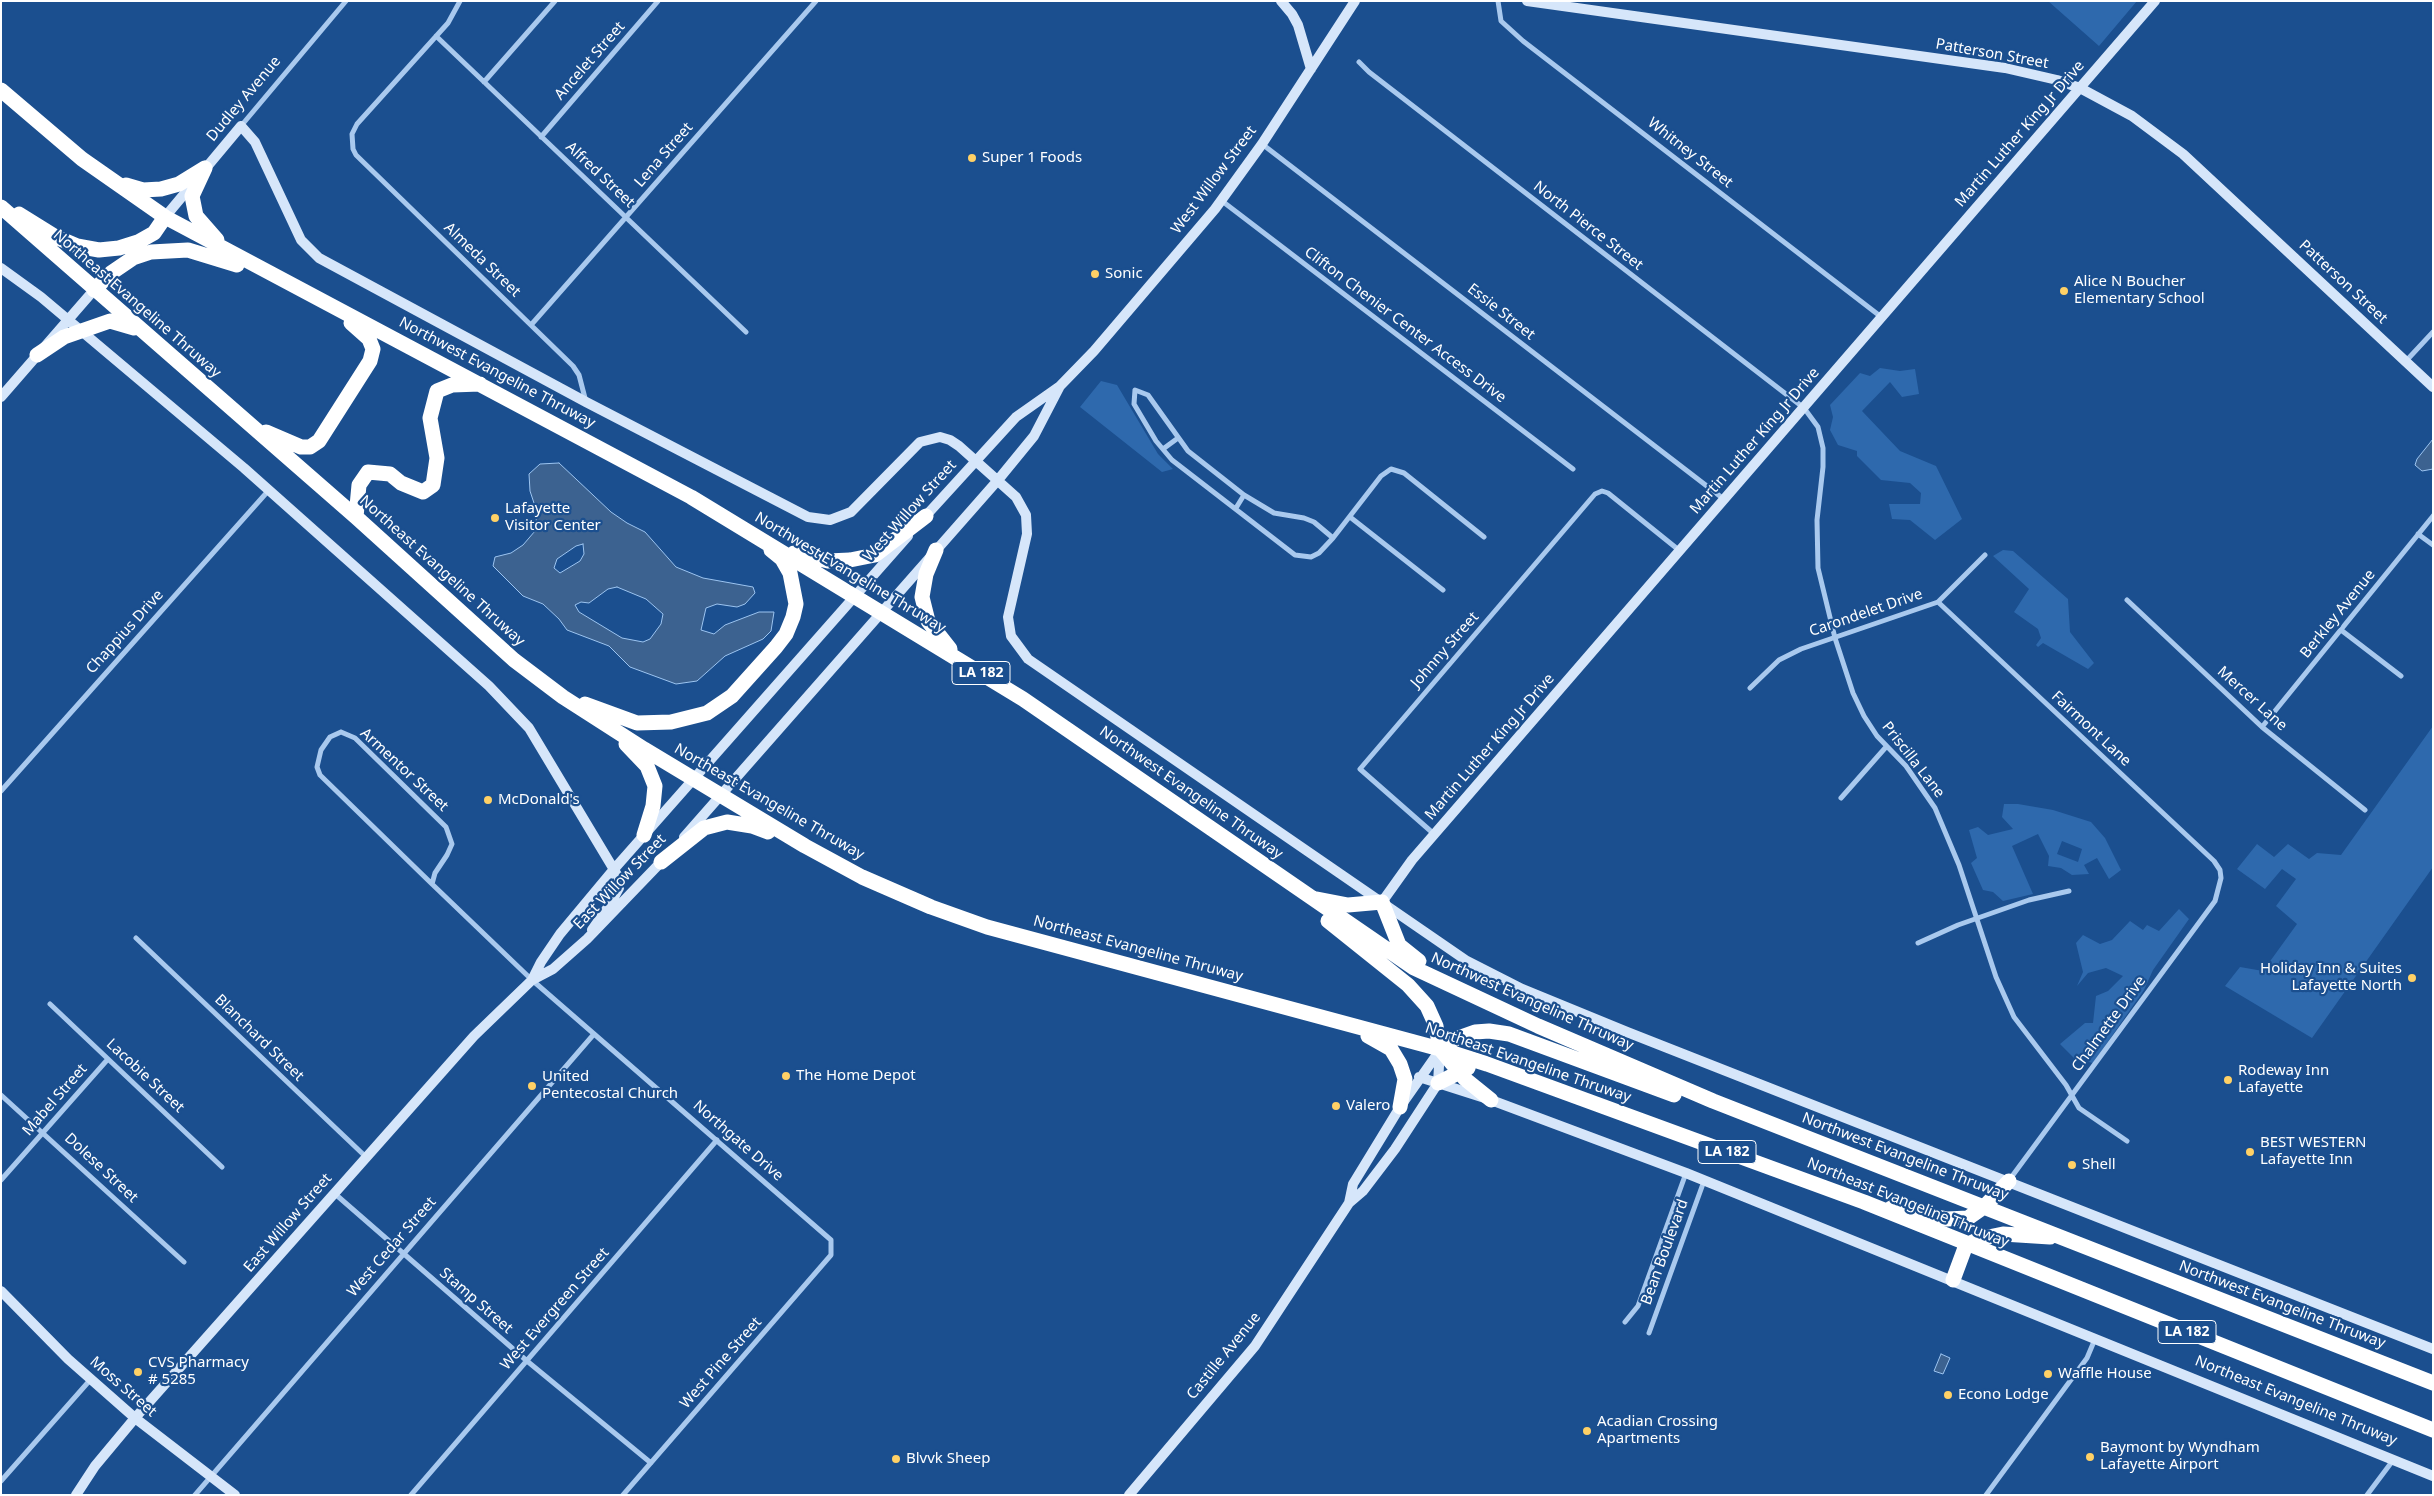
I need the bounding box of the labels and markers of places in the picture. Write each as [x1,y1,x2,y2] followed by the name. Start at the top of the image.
[982,149,1082,167] place label: Super 1 Foods
[966,152,978,164] marker: Super 1 Foods
[1105,265,1143,283] place label: Sonic
[1089,268,1101,280] marker: Sonic
[2074,273,2205,308] place label: Alice N Boucher Elementary School
[2058,285,2070,297] marker: Alice N Boucher Elementary School
[505,500,601,535] place label: Lafayette Visitor Center
[489,512,501,524] marker: Lafayette Visitor Center
[498,791,580,809] place label: McDonald's
[482,794,494,806] marker: McDonald's
[2260,960,2402,995] place label: Holiday Inn & Suites Lafayette North
[2406,972,2418,984] marker: Holiday Inn & Suites Lafayette North
[2238,1062,2329,1097] place label: Rodeway Inn Lafayette
[796,1067,916,1085] place label: The Home Depot
[542,1068,678,1103] place label: United Pentecostal Church
[780,1070,792,1082] marker: The Home Depot
[2222,1074,2234,1086] marker: Rodeway Inn Lafayette
[526,1080,538,1092] marker: United Pentecostal Church
[1346,1097,1390,1115] place label: Valero
[1330,1100,1342,1112] marker: Valero
[2260,1134,2366,1169] place label: BEST WESTERN Lafayette Inn
[2244,1146,2256,1158] marker: BEST WESTERN Lafayette Inn
[2082,1156,2116,1174] place label: Shell
[2066,1159,2078,1171] marker: Shell
[148,1354,249,1389] place label: CVS Pharmacy # 5285
[2058,1365,2152,1383] place label: Waffle House
[132,1366,144,1378] marker: CVS Pharmacy # 5285
[2042,1368,2054,1380] marker: Waffle House
[1958,1386,2049,1404] place label: Econo Lodge
[1942,1389,1954,1401] marker: Econo Lodge
[1597,1413,1718,1448] place label: Acadian Crossing Apartments
[1581,1425,1593,1437] marker: Acadian Crossing Apartments
[2100,1439,2260,1474] place label: Baymont by Wyndham Lafayette Airport
[906,1450,990,1468] place label: Blvvk Sheep
[2084,1451,2096,1463] marker: Baymont by Wyndham Lafayette Airport
[890,1453,902,1465] marker: Blvvk Sheep

